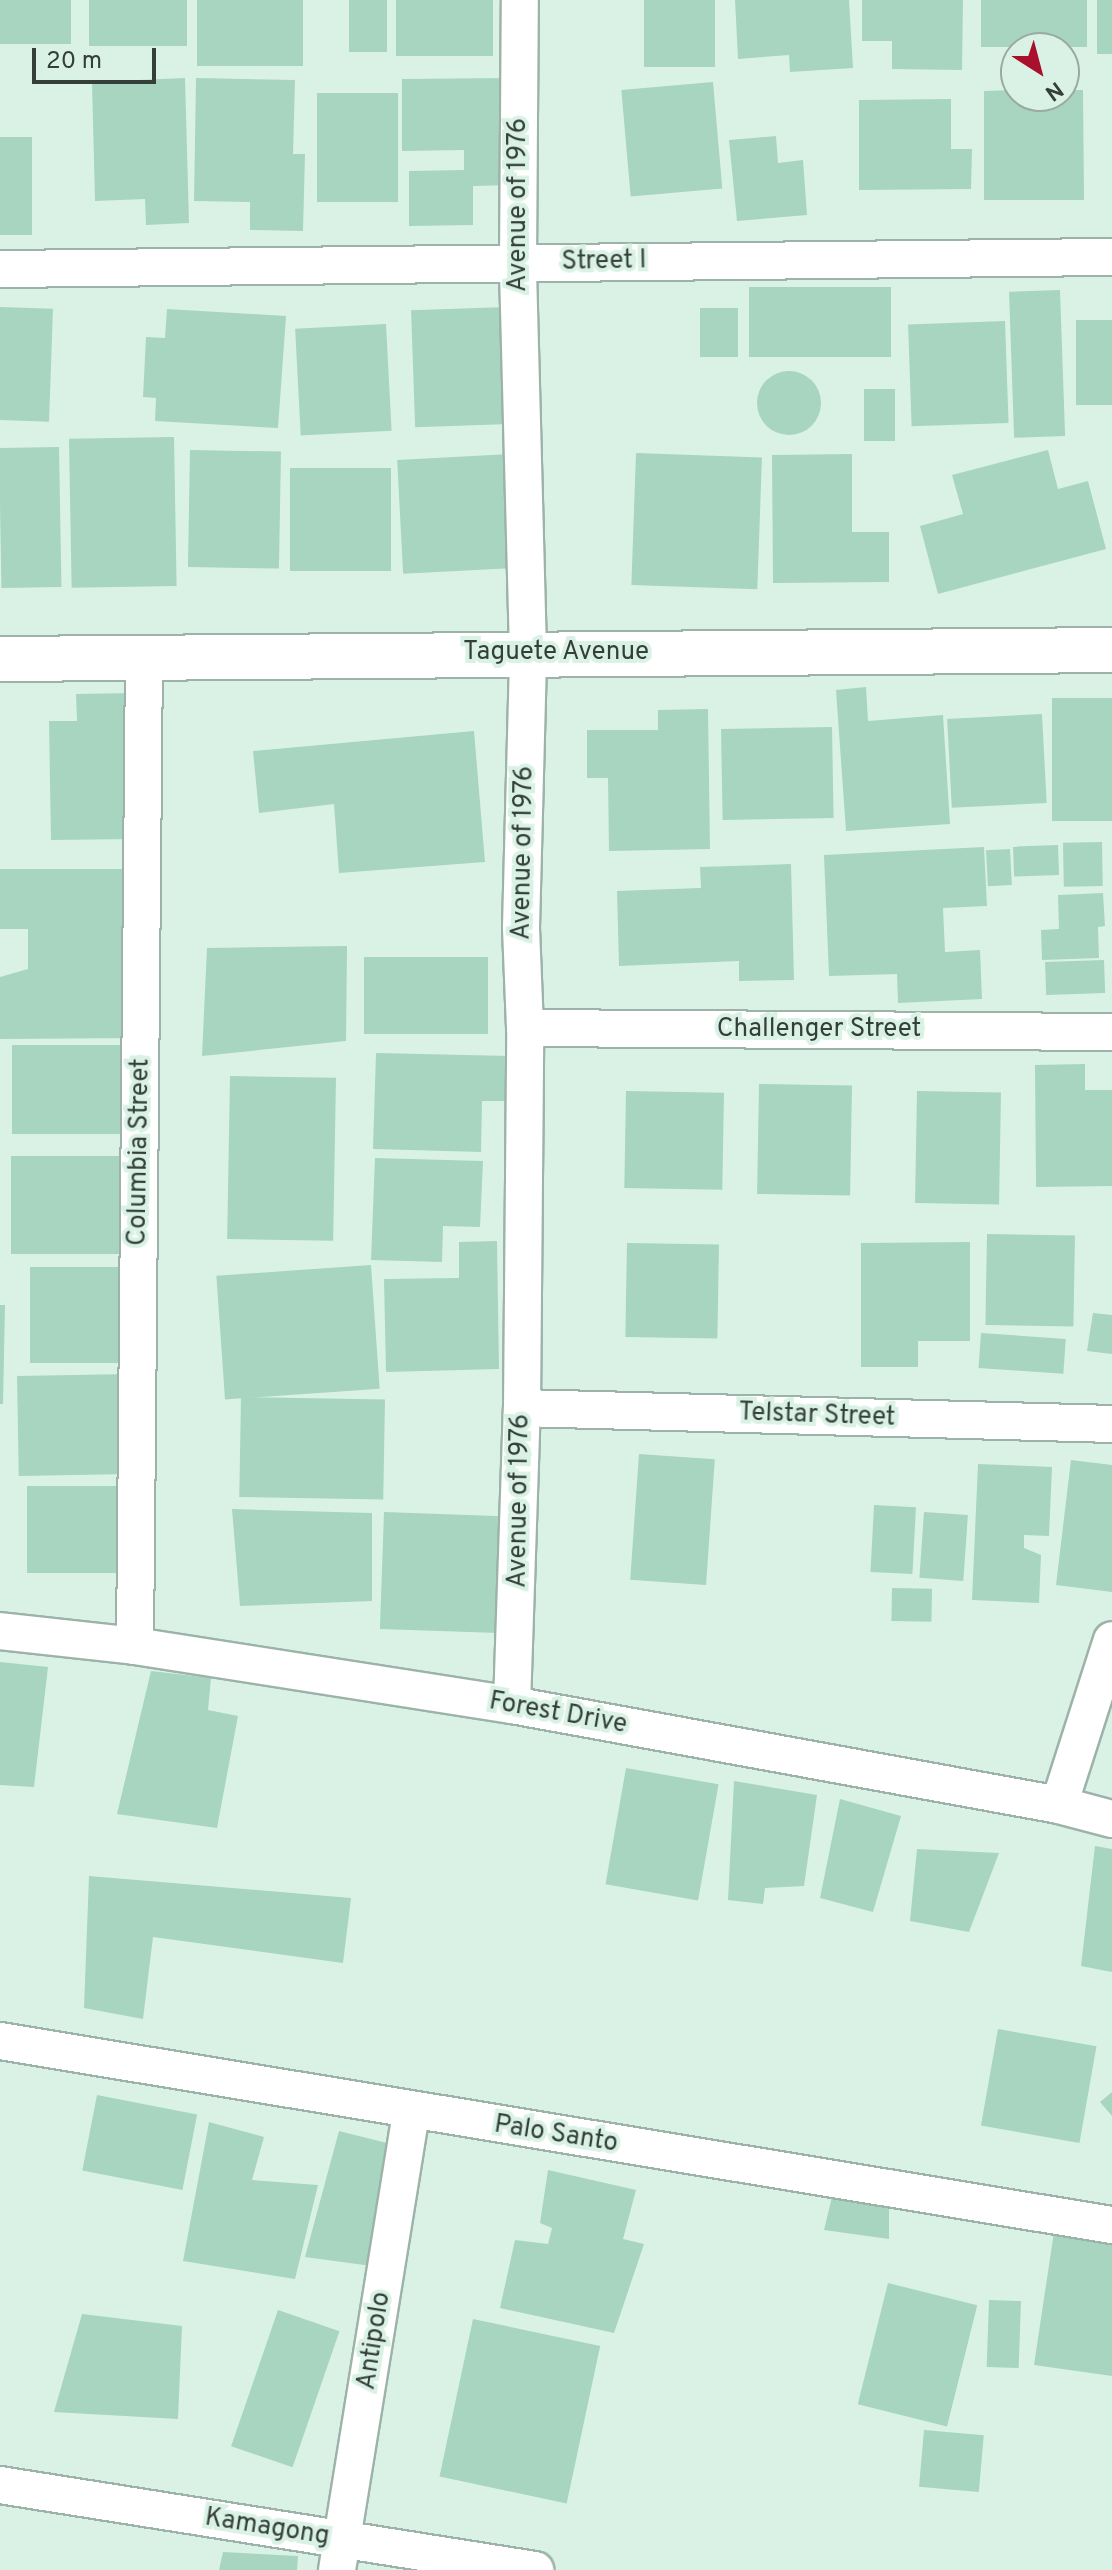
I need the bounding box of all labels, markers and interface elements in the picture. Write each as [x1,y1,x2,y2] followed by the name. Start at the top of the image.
[36,32,160,82] scale bar
[1000,32,1080,112] north arrow
[46,47,102,77] text: 20 m
[1039,75,1068,106] text: N
[503,118,535,292] street label: Avenue of 1976
[561,246,647,278] street label: Street I
[463,637,649,669] street label: Taguete Avenue
[507,766,541,940] street label: Avenue of 1976
[717,1014,921,1046] street label: Challenger Street
[123,1058,157,1246] street label: Columbia Street
[738,1398,896,1434] street label: Telstar Street
[503,1414,537,1588] street label: Avenue of 1976
[487,1687,629,1741] street label: Forest Drive
[492,2110,620,2160] street label: Palo Santo
[352,2290,398,2392] street label: Antipolo
[203,2503,331,2553] street label: Kamagong

